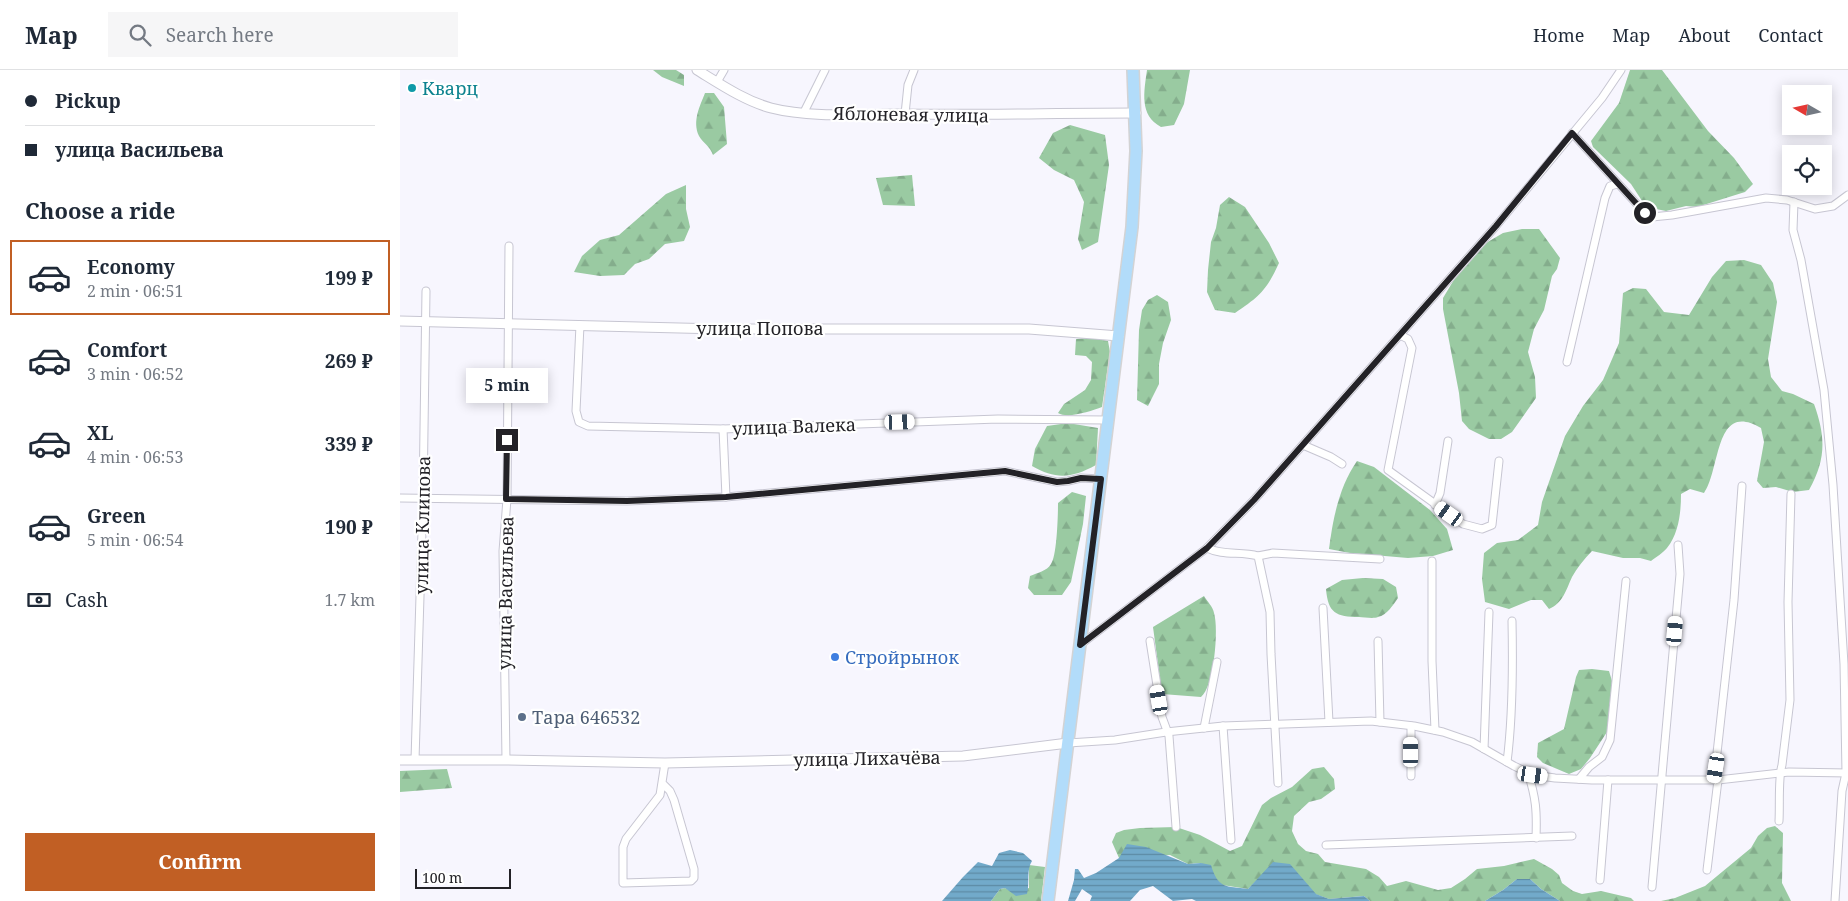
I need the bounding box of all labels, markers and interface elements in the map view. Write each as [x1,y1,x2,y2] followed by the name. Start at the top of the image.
[108,12,458,57] search box
[25,18,78,51] text: Map
[126,21,154,49] icon: search
[166,22,274,48] text: Search here
[1533,23,1584,47] text: Home
[1612,23,1650,47] text: Map
[1678,23,1730,47] text: About
[1758,23,1823,47] text: Contact
[422,76,478,100] place label: Кварц
[406,82,418,94] marker: Кварц
[1782,85,1832,135] north arrow
[1782,85,1832,195] map controls
[55,88,121,114] text: Pickup
[832,101,989,127] street label: Яблоневая улица
[55,137,224,163] text: улица Васильева
[1782,145,1832,195] button: locate
[25,195,175,225] text: Choose a ride
[1634,202,1656,224] route start
[87,254,175,280] text: Economy
[27,255,72,300] icon: car
[325,265,373,291] text: 199 ₽
[87,280,183,302] text: 2 min · 06:51
[696,316,824,340] street label: улица Попова
[87,337,167,363] text: Comfort
[27,338,72,383] icon: car
[325,348,373,374] text: 269 ₽
[87,363,183,385] text: 3 min · 06:52
[466,368,548,402] callout: 5 min
[484,374,530,396] text: 5 min
[732,412,856,440] street label: улица Валека
[884,414,915,430] car
[87,420,113,446] text: XL
[27,421,72,466] icon: car
[496,429,518,451] route end
[325,431,373,457] text: 339 ₽
[87,446,183,468] text: 4 min · 06:53
[409,455,435,595] street label: улица Клипова
[1432,499,1465,529] car
[87,503,146,529] text: Green
[27,504,72,549] icon: car
[325,514,373,540] text: 190 ₽
[492,516,518,670] street label: улица Васильева
[87,529,183,551] text: 5 min · 06:54
[25,586,53,614] icon: cash
[65,587,108,613] text: Cash
[324,589,375,611] text: 1.7 km
[1666,615,1683,647] car
[845,645,959,669] place label: Стройрынок
[829,651,841,663] marker: Стройрынок
[1149,684,1168,716] car
[532,705,640,729] place label: Тара 646532
[516,711,528,723] marker: Тара 646532
[1403,737,1418,767] car
[793,745,941,771] street label: улица Лихачёва
[1706,752,1725,784] car
[1517,765,1548,785] car
[25,833,375,891] button: Confirm
[415,866,511,889] scale bar
[422,868,462,887] text: 100 m

